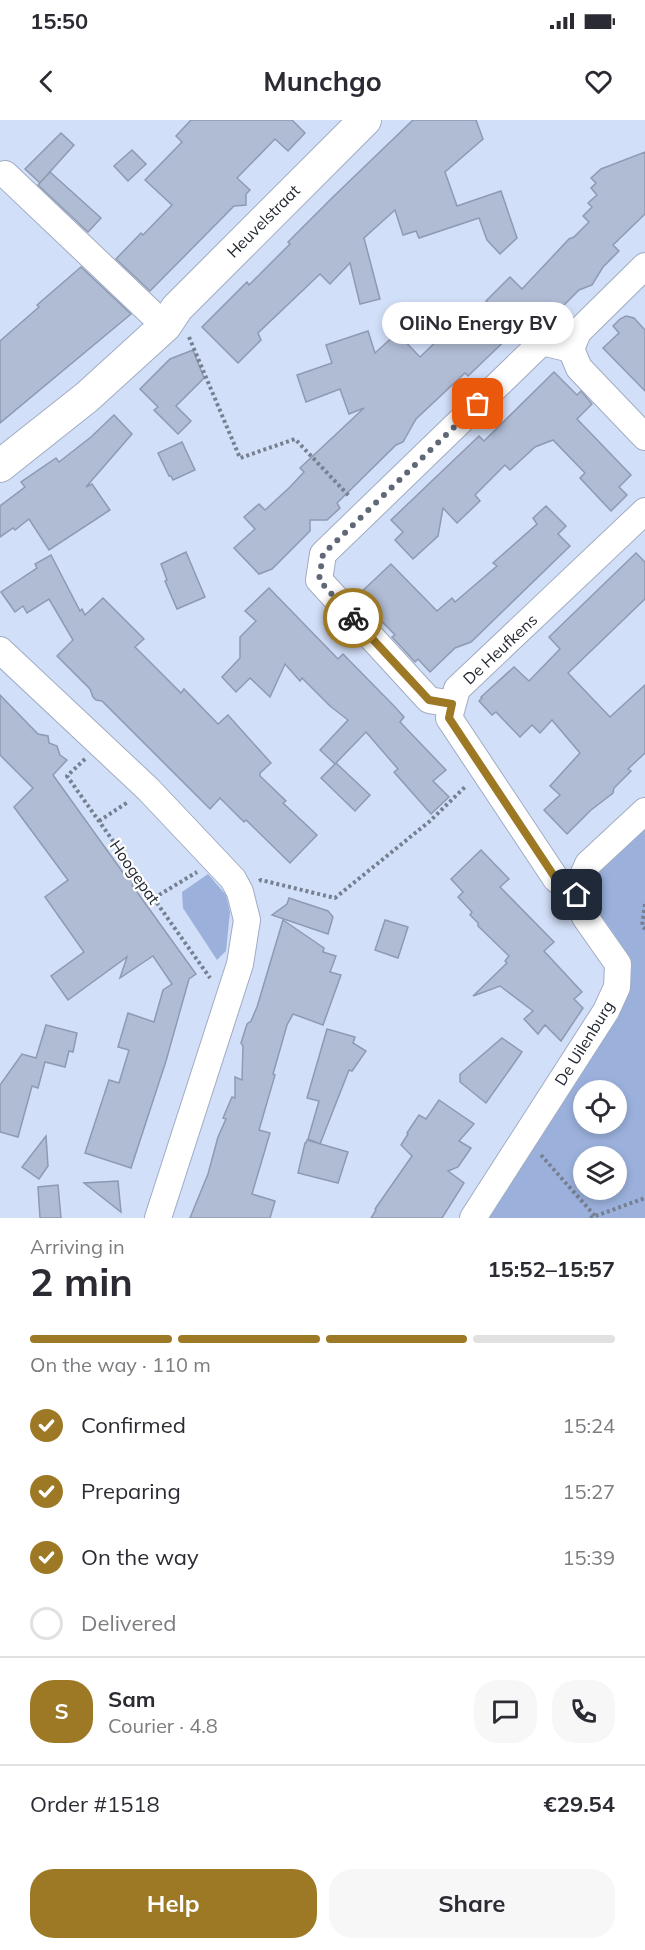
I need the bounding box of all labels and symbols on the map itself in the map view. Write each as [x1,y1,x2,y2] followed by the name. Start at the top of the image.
[222,180,304,262] street label: Heuvelstraat
[382,302,574,344] callout: OliNo Energy BV
[452,378,503,429] pin
[323,588,383,648] courier
[459,609,541,689] street label: De Heufkens
[106,836,165,908] street label: Hoogepat
[551,869,602,920] pin
[550,997,618,1089] street label: De Uilenburg

